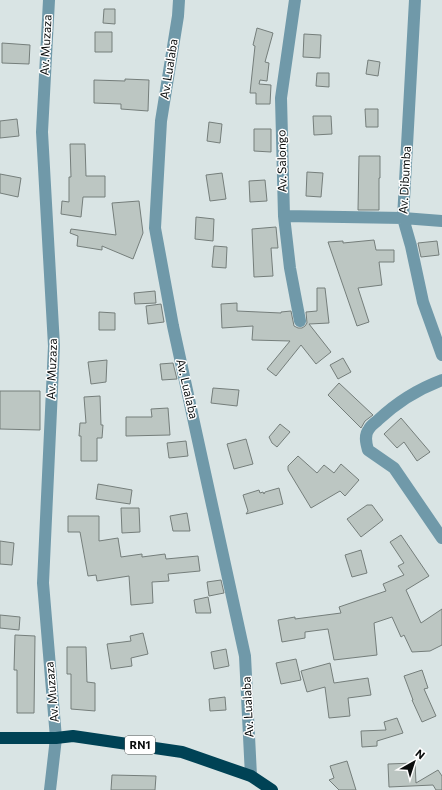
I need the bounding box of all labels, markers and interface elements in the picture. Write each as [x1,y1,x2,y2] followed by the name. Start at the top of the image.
[36,14,54,76] street label: Av. Muzaza
[156,38,180,100] street label: Av. Lualaba
[273,130,289,192] street label: Av. Salongo
[395,146,413,214] street label: Av. Dibumba
[43,338,59,400] street label: Av. Muzaza
[174,357,202,420] street label: Av. Lualaba
[41,661,61,723] street label: Av. Muzaza
[238,676,256,738] street label: Av. Lualaba
[125,736,155,754] road number: RN1
[394,742,434,782] north arrow
[413,746,428,761] text: N

